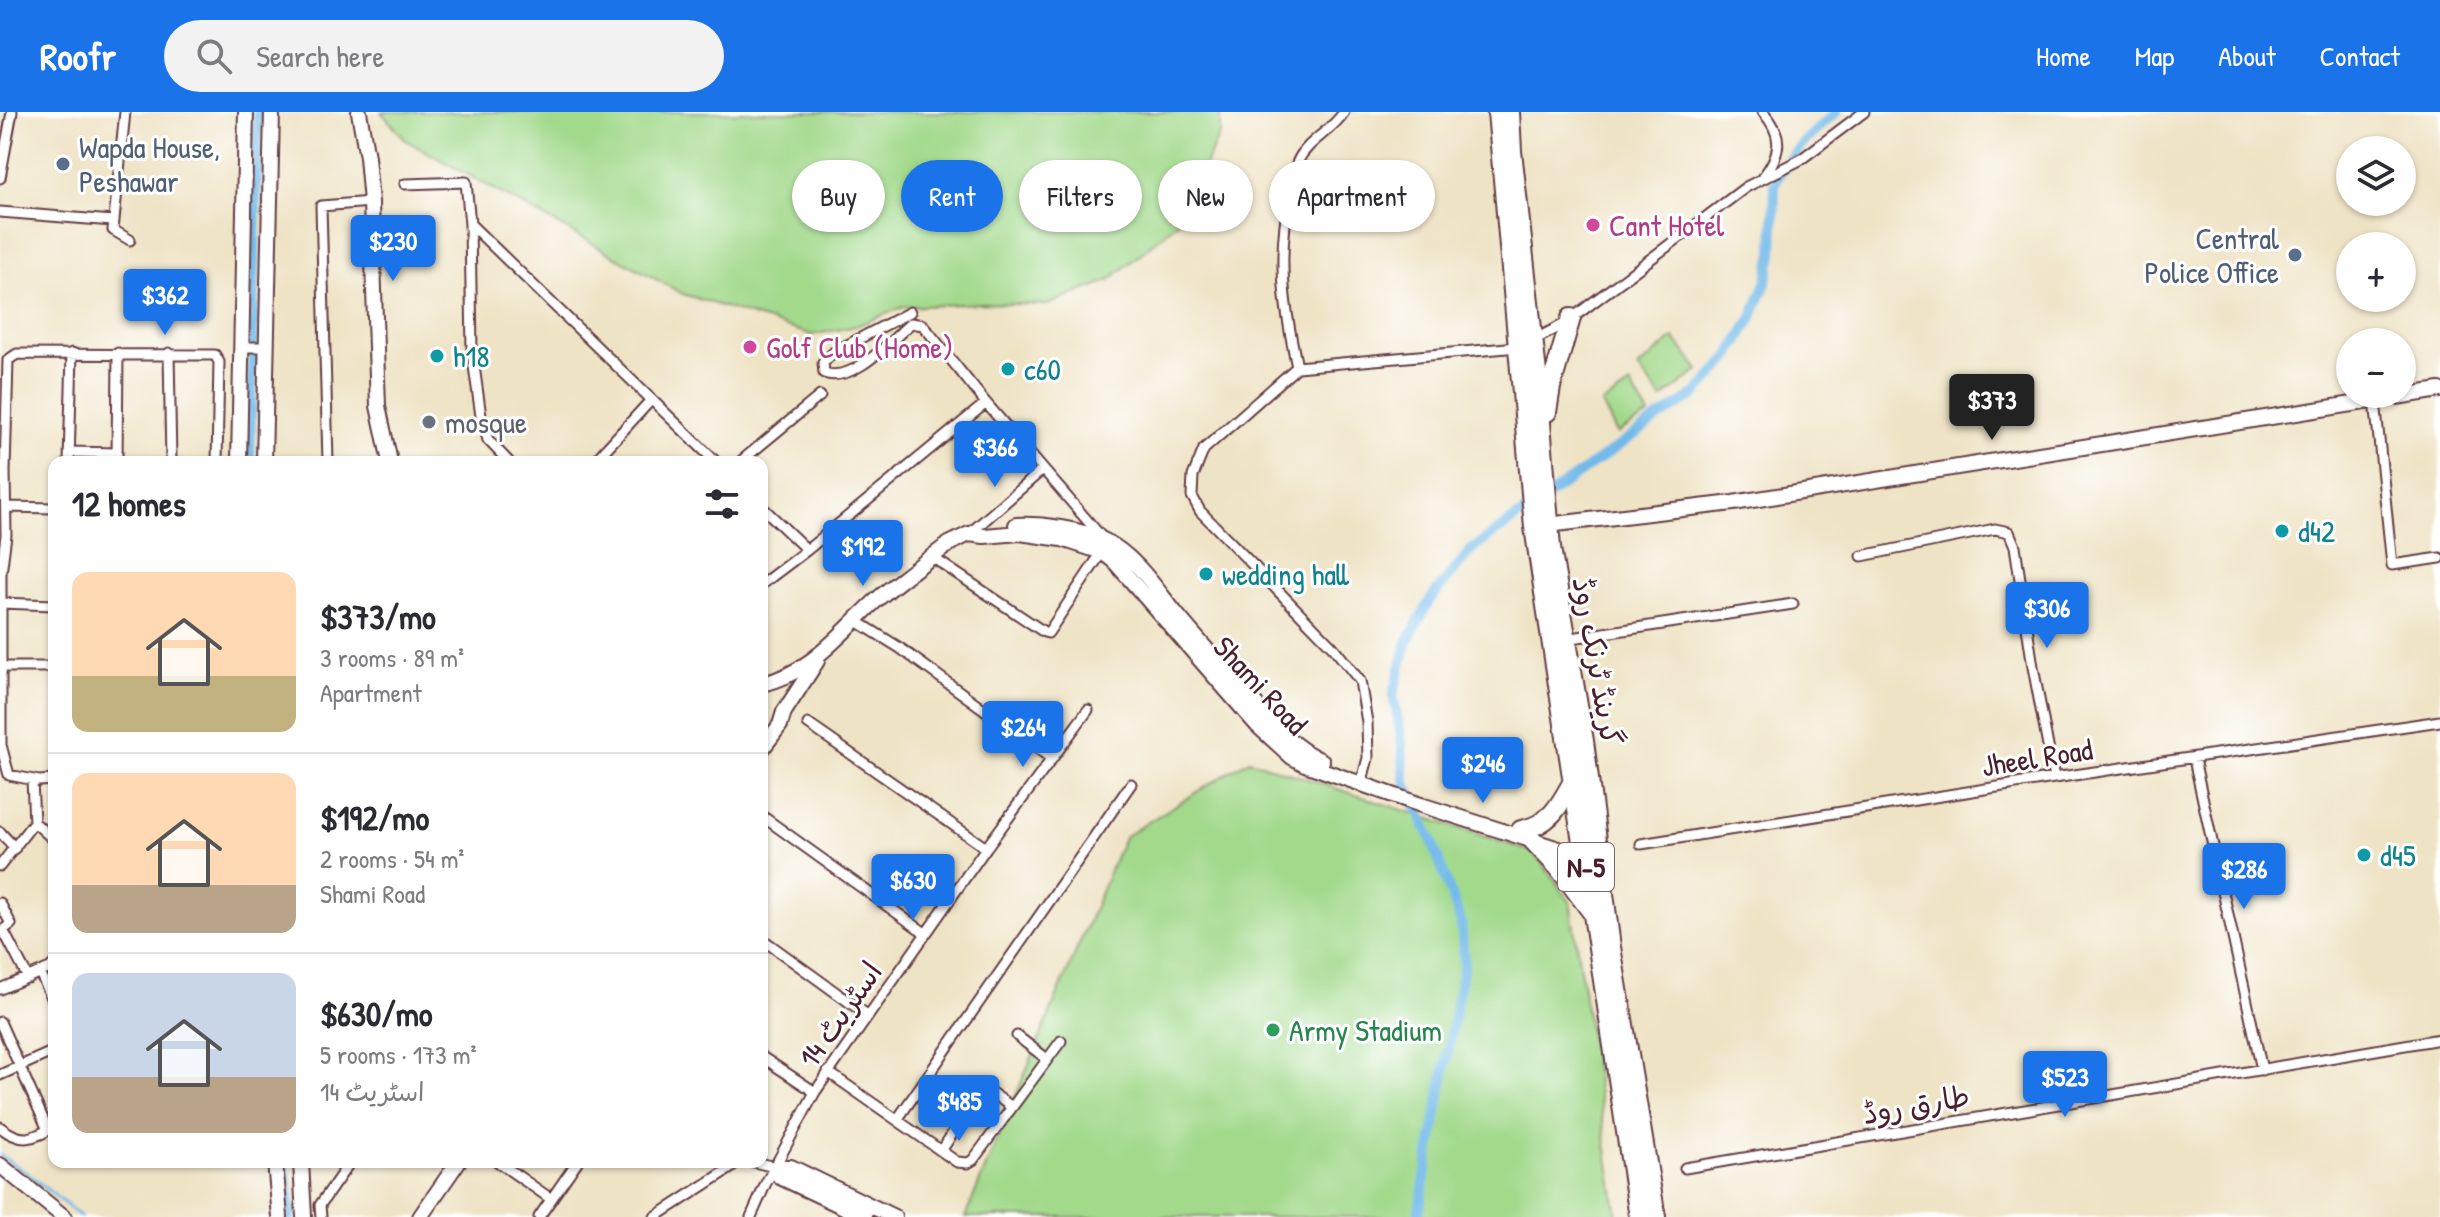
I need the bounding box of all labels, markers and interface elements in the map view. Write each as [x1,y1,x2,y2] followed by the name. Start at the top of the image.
[164,20,724,92] search box
[40,30,116,82] text: Roofr
[192,34,236,78] icon: search
[256,36,384,76] text: Search here
[2036,37,2091,75] text: Home
[2135,37,2174,75] text: Map
[2218,37,2276,75] text: About
[2320,37,2400,75] text: Contact
[79,127,220,201] place label: Wapda House, Peshawar
[2336,136,2416,408] map controls
[2336,136,2416,216] button: layers
[54,155,72,173] marker: Wapda House, Peshawar
[792,160,885,232] chip: Buy
[901,160,1003,232] chip: Rent
[1019,160,1142,232] chip: Filters
[1158,160,1253,232] chip: New
[1269,160,1435,232] chip: Apartment
[1609,205,1724,245] place label: Cant Hotel
[346,215,440,283] pin: $230
[1584,216,1602,234] marker: Cant Hotel
[2145,218,2279,292] place label: Central Police Office
[369,223,417,258] text: $230
[2336,232,2416,312] button: +
[2286,246,2304,264] marker: Central Police Office
[118,269,212,337] pin: $362
[141,277,189,312] text: $362
[766,327,953,367] place label: Golf Club (Home)
[2336,328,2416,408] button: −
[453,336,489,376] place label: h18
[741,338,759,356] marker: Golf Club (Home)
[428,347,446,365] marker: h18
[1024,349,1061,389] place label: c60
[999,360,1017,378] marker: c60
[1945,374,2039,442] pin: $373
[1967,382,2017,417] text: $373
[445,402,527,442] place label: mosque
[420,413,438,431] marker: mosque
[948,421,1042,489] pin: $366
[972,429,1018,464] text: $366
[72,481,186,527] text: 12 homes
[700,482,744,526] icon: filters
[2298,511,2335,551] place label: d42
[816,520,910,588] pin: $192
[2273,522,2291,540] marker: d42
[841,528,885,563] text: $192
[1222,554,1350,594] place label: wedding hall
[1197,565,1215,583] marker: wedding hall
[1564,574,1632,748] street label: گرینڈ ٹرنک روڈ
[2000,582,2094,650] pin: $306
[2024,590,2070,625] text: $306
[320,594,436,640] text: $373/mo
[136,604,232,700] icon: home
[1205,627,1317,743] street label: Shami Road
[320,640,464,675] text: 3 rooms · 89 m²
[320,675,422,710] text: Apartment
[976,701,1070,769] pin: $264
[1000,709,1046,744] text: $264
[1979,728,2096,785] street label: Jheel Road
[1436,737,1530,805] pin: $246
[1460,745,1506,780] text: $246
[320,795,429,841] text: $192/mo
[136,805,232,901] icon: home
[2380,835,2416,875] place label: d45
[320,841,464,876] text: 2 rooms · 54 m²
[1558,843,1614,891] road number: N-5
[2197,843,2291,911] pin: $286
[2355,846,2373,864] marker: d45
[2221,851,2267,886] text: $286
[866,854,960,922] pin: $630
[890,862,936,897] text: $630
[320,876,425,911] text: Shami Road
[789,953,891,1075] street label: اسٹریٹ 14
[320,991,432,1037] text: $630/mo
[136,1005,232,1101] icon: home
[1289,1010,1442,1050] place label: Army Stadium
[1264,1021,1282,1039] marker: Army Stadium
[320,1037,476,1072] text: 5 rooms · 173 m²
[2018,1051,2112,1119] pin: $523
[2041,1059,2089,1094] text: $523
[320,1074,425,1109] text: اسٹریٹ 14
[912,1075,1006,1143] pin: $485
[1859,1075,1973,1133] street label: طارق روڈ
[936,1083,982,1118] text: $485

